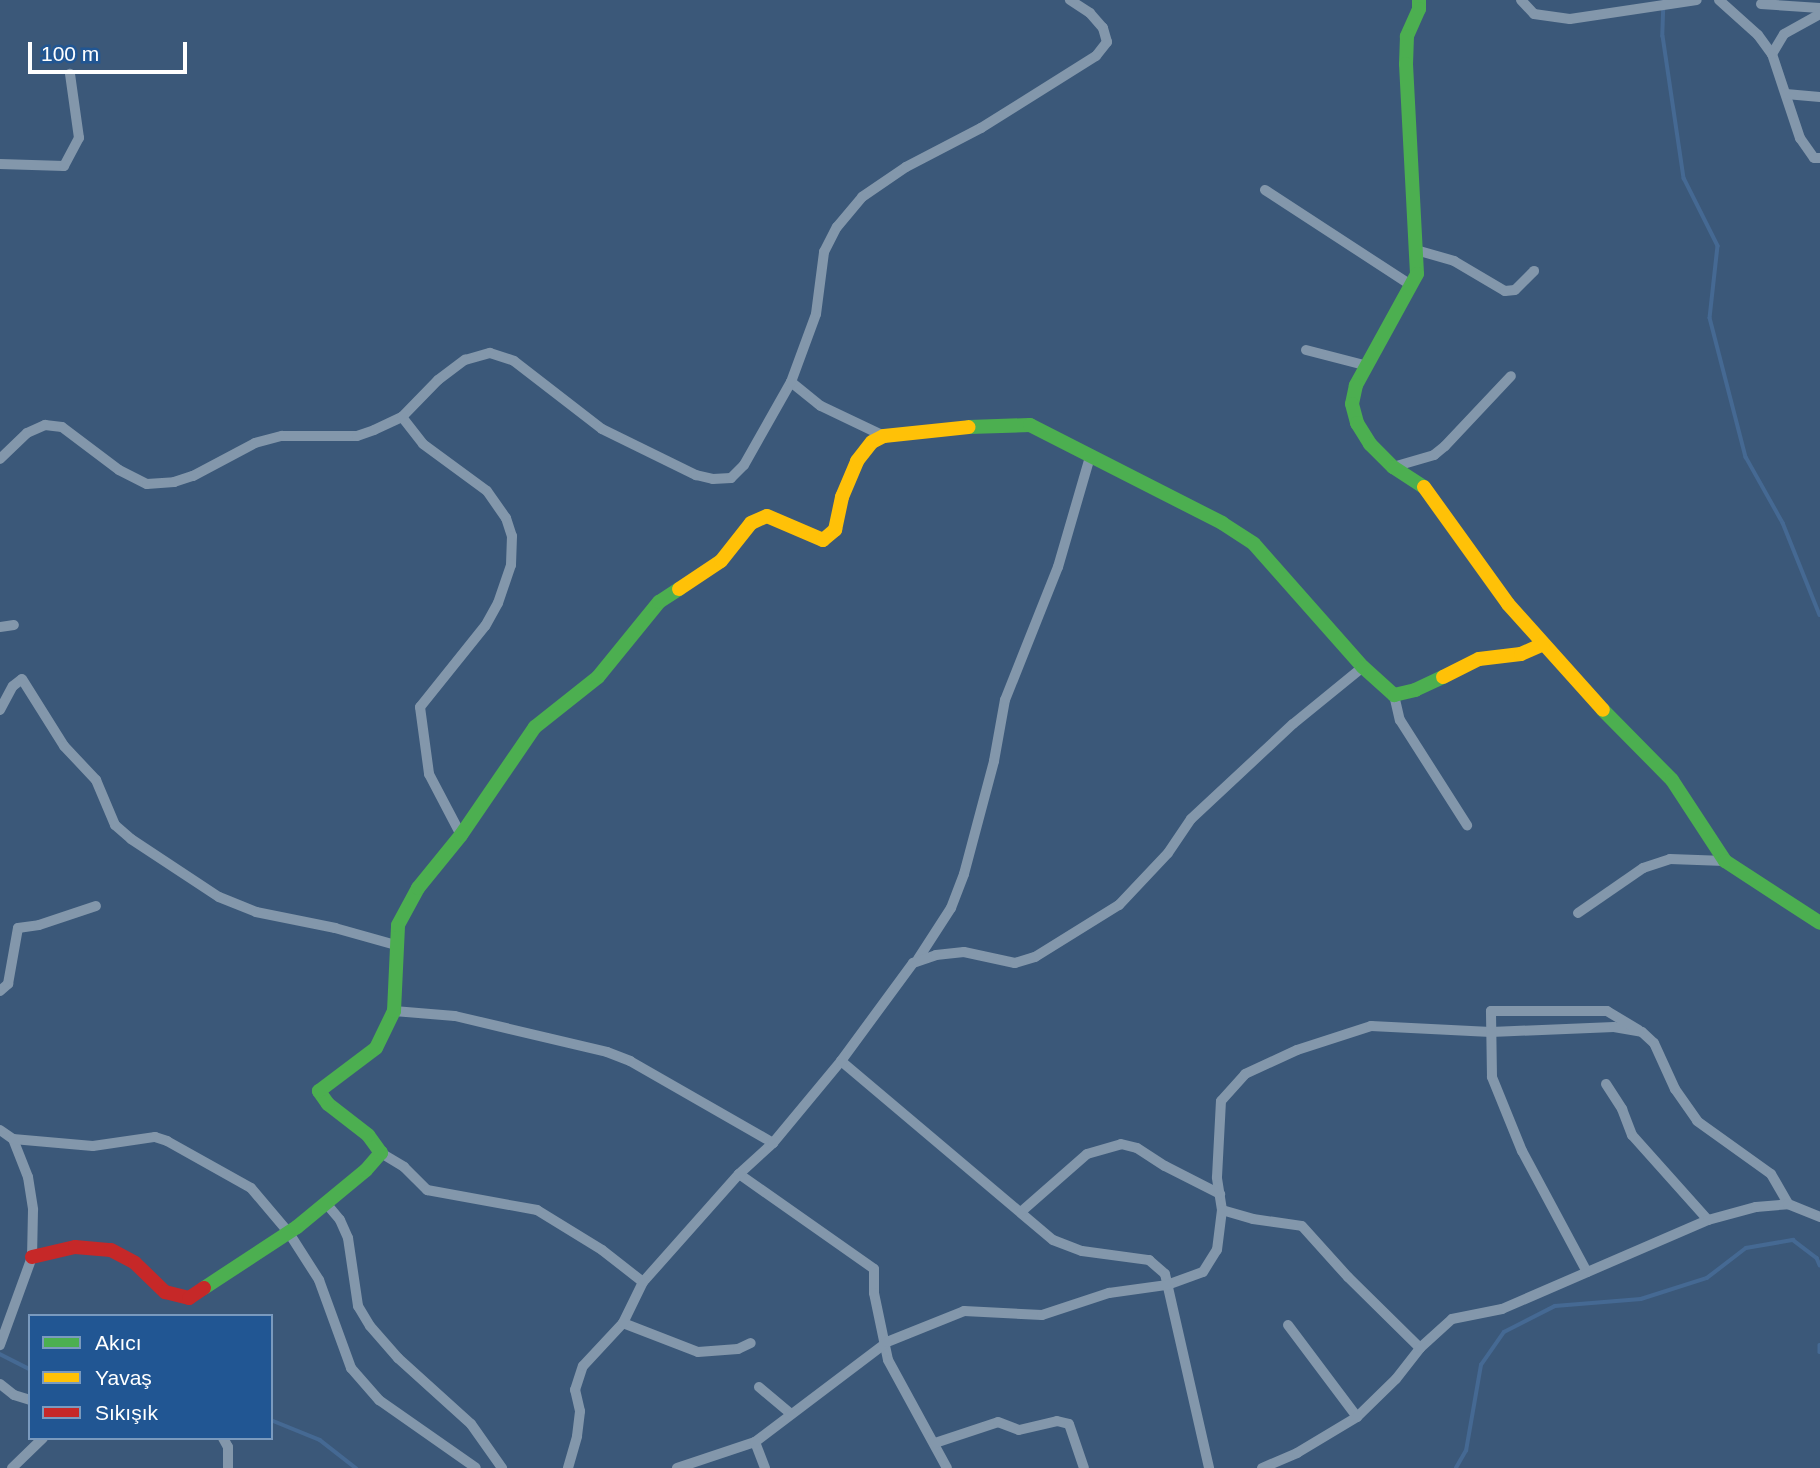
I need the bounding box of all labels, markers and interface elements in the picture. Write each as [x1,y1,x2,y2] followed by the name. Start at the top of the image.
[32,28,191,72] scale bar
[41,42,99,65] text: 100 m
[28,1314,273,1440] legend
[95,1331,142,1354] text: Akıcı
[95,1366,152,1389] text: Yavaş
[95,1401,158,1424] text: Sıkışık

